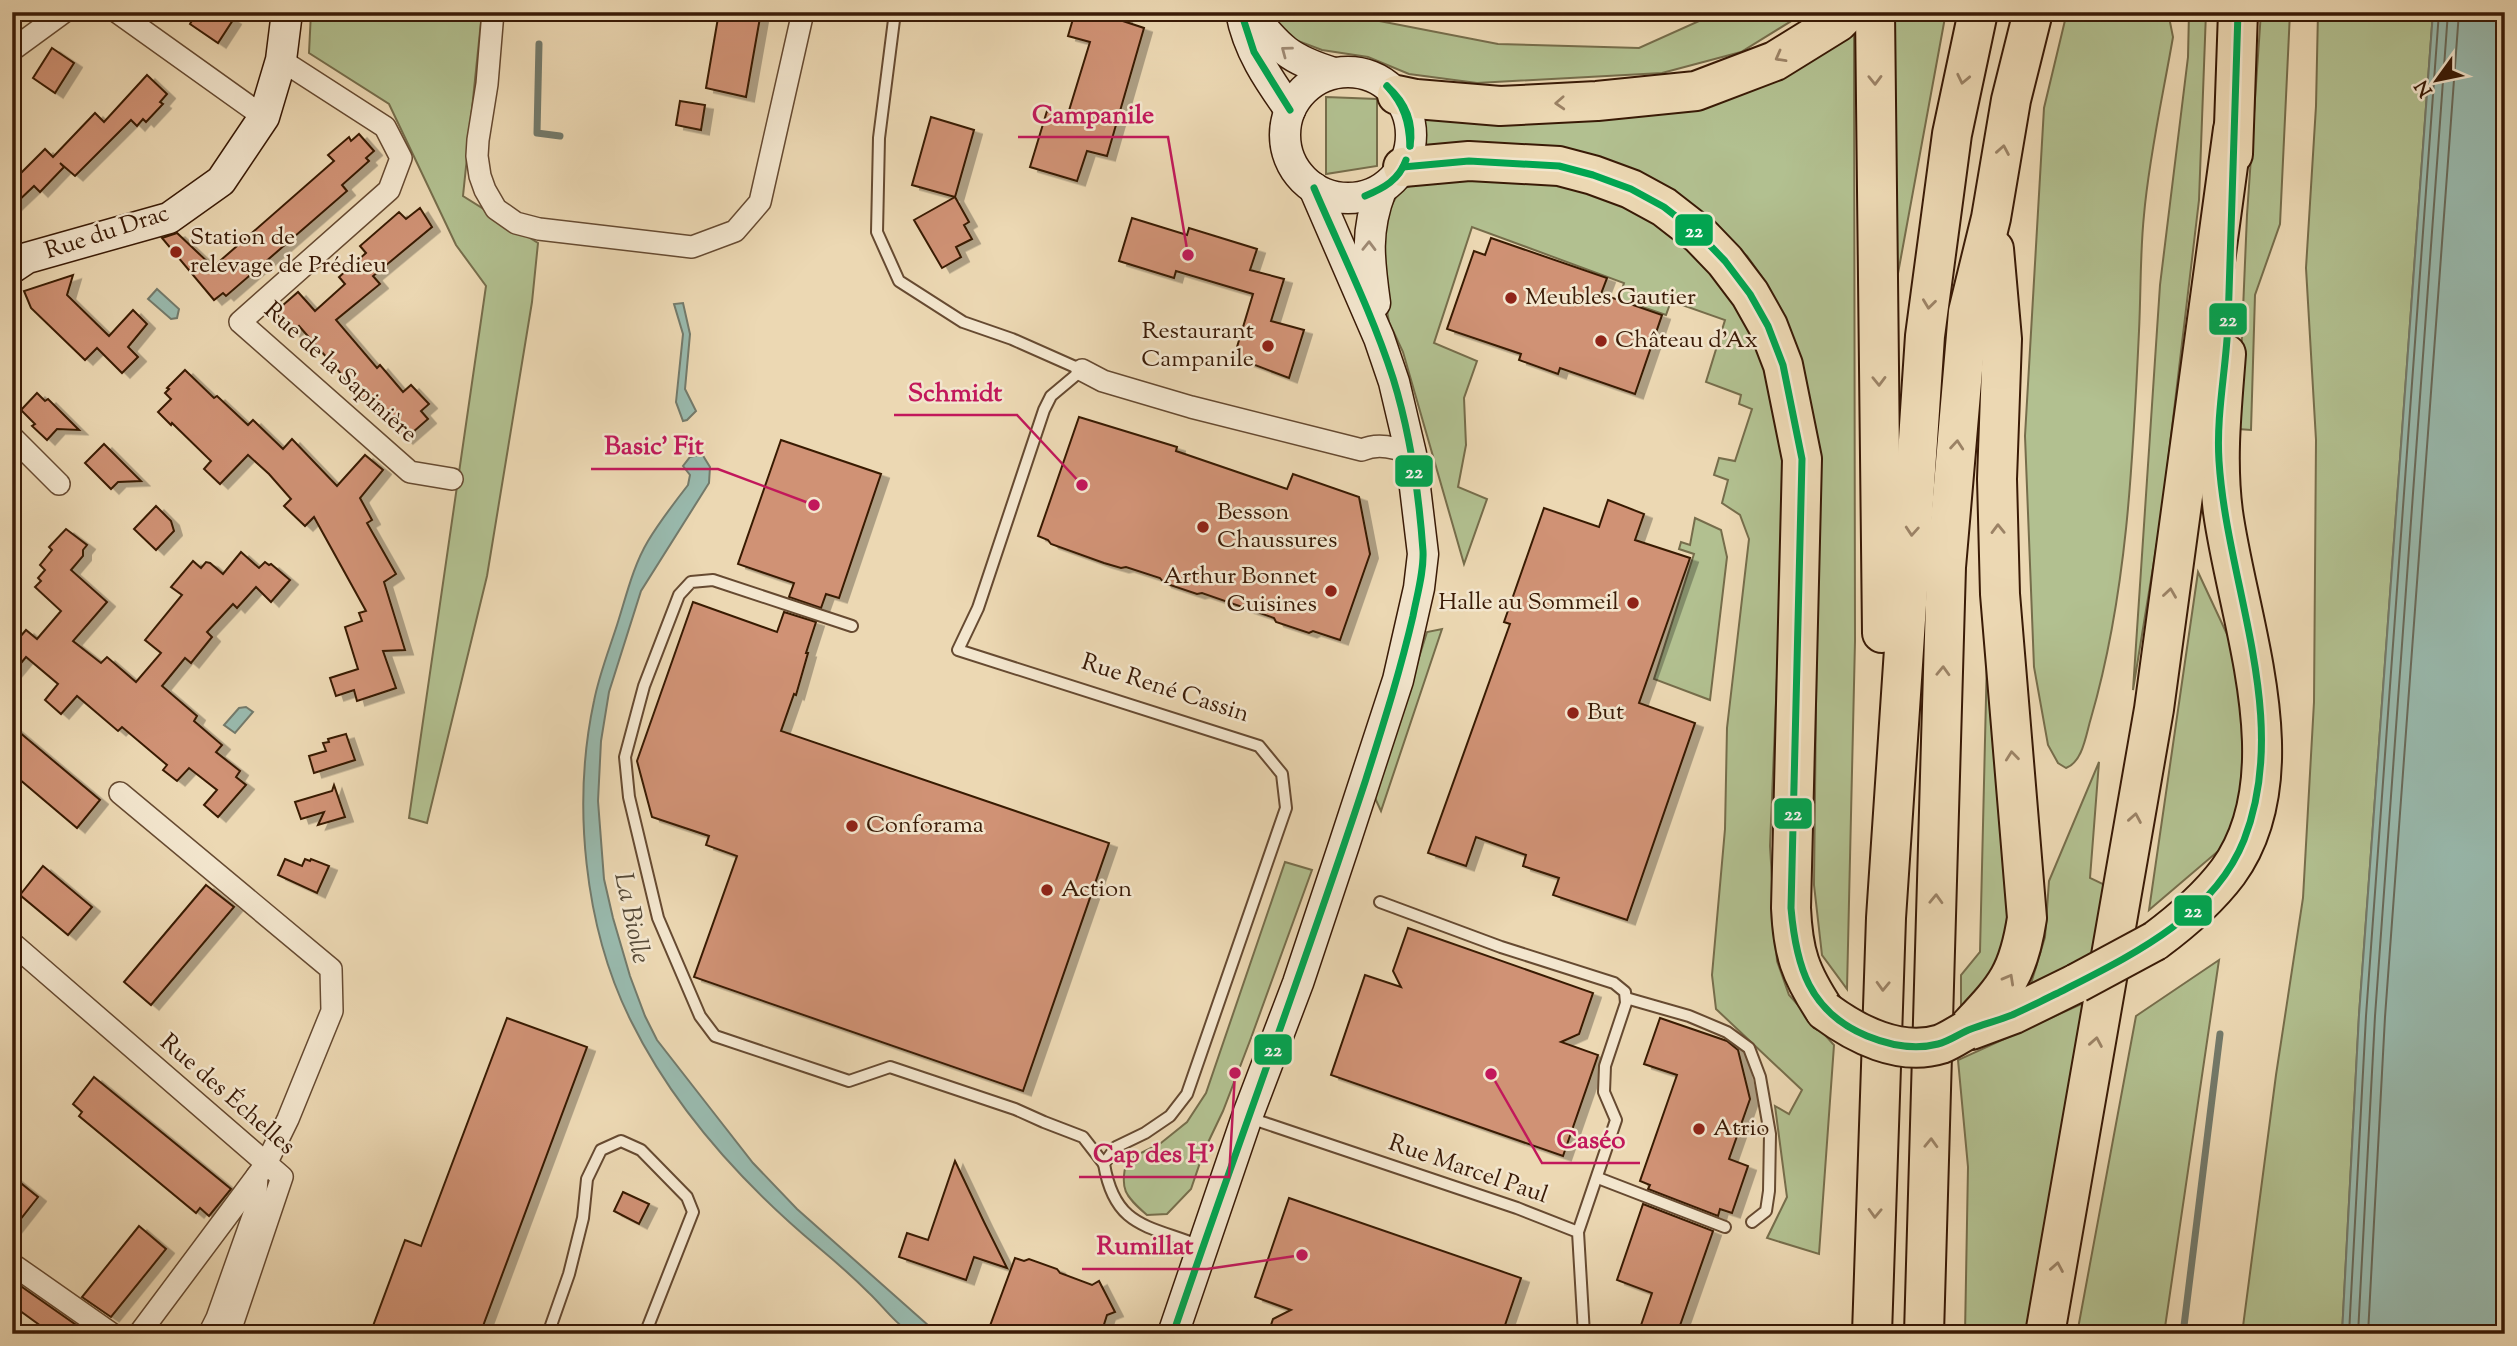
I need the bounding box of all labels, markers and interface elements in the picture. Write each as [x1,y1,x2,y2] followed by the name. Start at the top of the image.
[2402,46,2472,116] north arrow
[1281,47,1294,60] one-way arrow
[1775,49,1787,62] one-way arrow
[1957,73,1972,85] one-way arrow
[2409,74,2440,102] text: N
[1868,75,1883,86] one-way arrow
[1018,90,1168,137] callout: Campanile
[1554,95,1565,110] one-way arrow
[1032,98,1154,135] text: Campanile
[1995,145,2010,156] one-way arrow
[41,197,173,269] street label: Rue du Drac
[1674,213,1714,247] line badge: 22
[1685,219,1703,246] text: 22
[190,221,387,283] place label: Station de relevage de Prédieu
[1361,240,1377,251] one-way arrow
[168,244,184,260] marker: Station de relevage de Prédieu
[1525,281,1696,315] place label: Meubles Gautier
[1503,290,1519,306] marker: Meubles Gautier
[256,295,424,451] street label: Rue de la Sapinière
[1922,298,1937,310] one-way arrow
[2208,302,2248,336] line badge: 22
[2219,308,2237,335] text: 22
[1141,315,1254,377] place label: Restaurant Campanile
[1615,324,1758,358] place label: Château d'Ax
[1593,333,1609,349] marker: Château d'Ax
[1260,338,1276,354] marker: Restaurant Campanile
[894,368,1017,415] callout: Schmidt
[908,376,1002,413] text: Schmidt
[1871,377,1887,387] one-way arrow
[591,422,718,469] callout: Basic' Fit
[604,429,704,466] text: Basic' Fit
[1949,439,1964,450] one-way arrow
[1394,454,1434,488] line badge: 22
[1405,460,1423,487] text: 22
[1217,496,1337,558] place label: Besson Chaussures
[1195,519,1211,535] marker: Besson Chaussures
[1990,523,2006,533] one-way arrow
[1905,525,1920,536] one-way arrow
[1163,560,1317,622] place label: Arthur Bonnet Cuisines
[1323,583,1339,599] marker: Arthur Bonnet Cuisines
[1438,586,1619,620] place label: Halle au Sommeil
[2162,588,2177,599] one-way arrow
[1625,595,1641,611] marker: Halle au Sommeil
[1077,646,1253,732] street label: Rue René Cassin
[1935,666,1950,677] one-way arrow
[1587,696,1624,730] place label: But
[1565,705,1581,721] marker: But
[2005,750,2020,761] one-way arrow
[1773,797,1813,830] line badge: 22
[1784,802,1802,829] text: 22
[866,809,984,843] place label: Conforama
[2127,812,2142,824] one-way arrow
[844,818,860,834] marker: Conforama
[603,869,659,967] water label: La Biolle
[1061,873,1132,907] place label: Action
[1039,882,1055,898] marker: Action
[1928,893,1944,904] one-way arrow
[2173,894,2213,927] line badge: 22
[2184,899,2202,926] text: 22
[2001,974,2014,986] one-way arrow
[1876,981,1891,992] one-way arrow
[152,1027,302,1163] street label: Rue des Échelles
[1253,1033,1293,1066] line badge: 22
[2088,1037,2103,1048] one-way arrow
[1264,1038,1282,1065] text: 22
[1713,1112,1769,1146] place label: Atrio
[1542,1116,1640,1163] callout: Caséo
[1691,1121,1707,1137] marker: Atrio
[1556,1123,1626,1160] text: Caséo
[1384,1127,1553,1213] street label: Rue Marcel Paul
[1079,1130,1229,1177] callout: Cap des H'
[1093,1137,1215,1174] text: Cap des H'
[1923,1137,1939,1148] one-way arrow
[1868,1208,1883,1219] one-way arrow
[1082,1222,1207,1269] callout: Rumillat
[1097,1229,1194,1266] text: Rumillat
[2049,1261,2064,1273] one-way arrow

